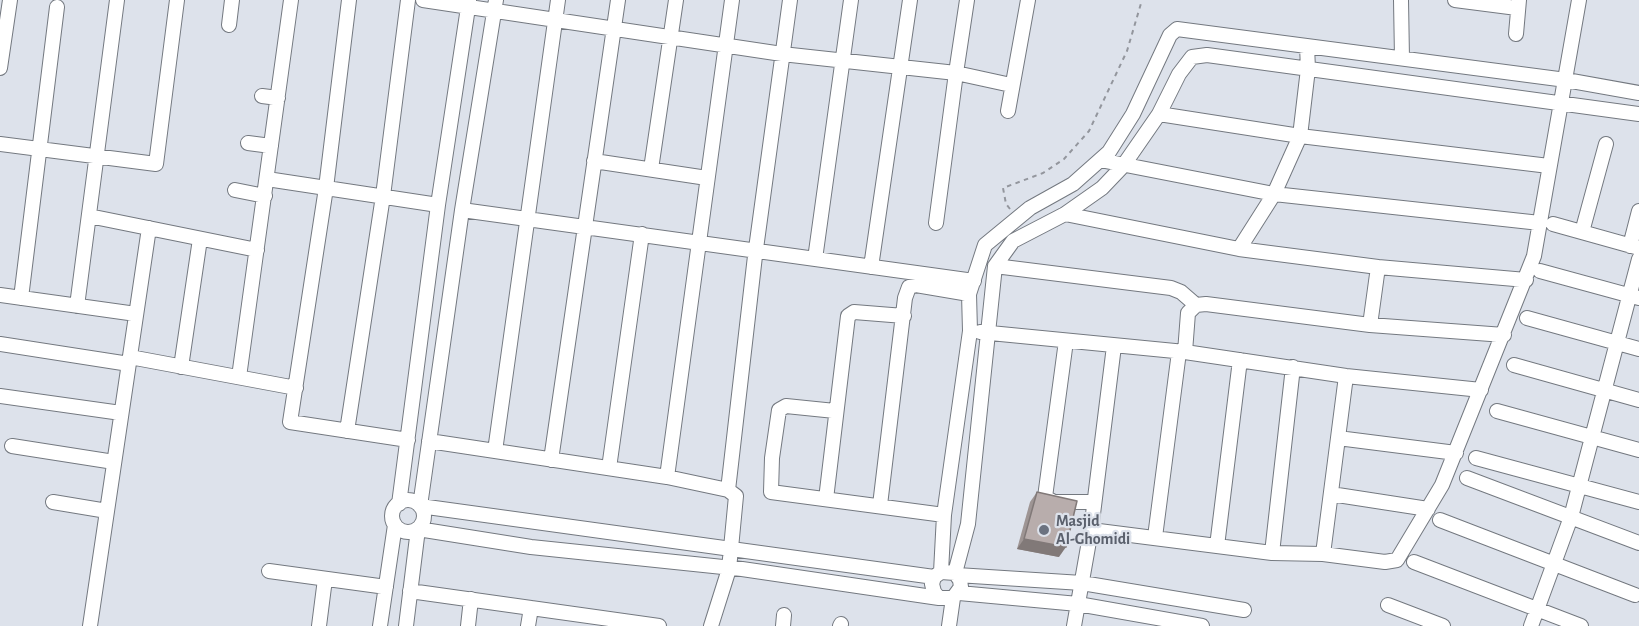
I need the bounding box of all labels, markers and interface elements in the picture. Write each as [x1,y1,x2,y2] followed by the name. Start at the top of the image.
[1056,511,1130,549] place label: Masjid Al-Ghomidi
[1037,523,1051,537] marker: Masjid Al-Ghomidi

